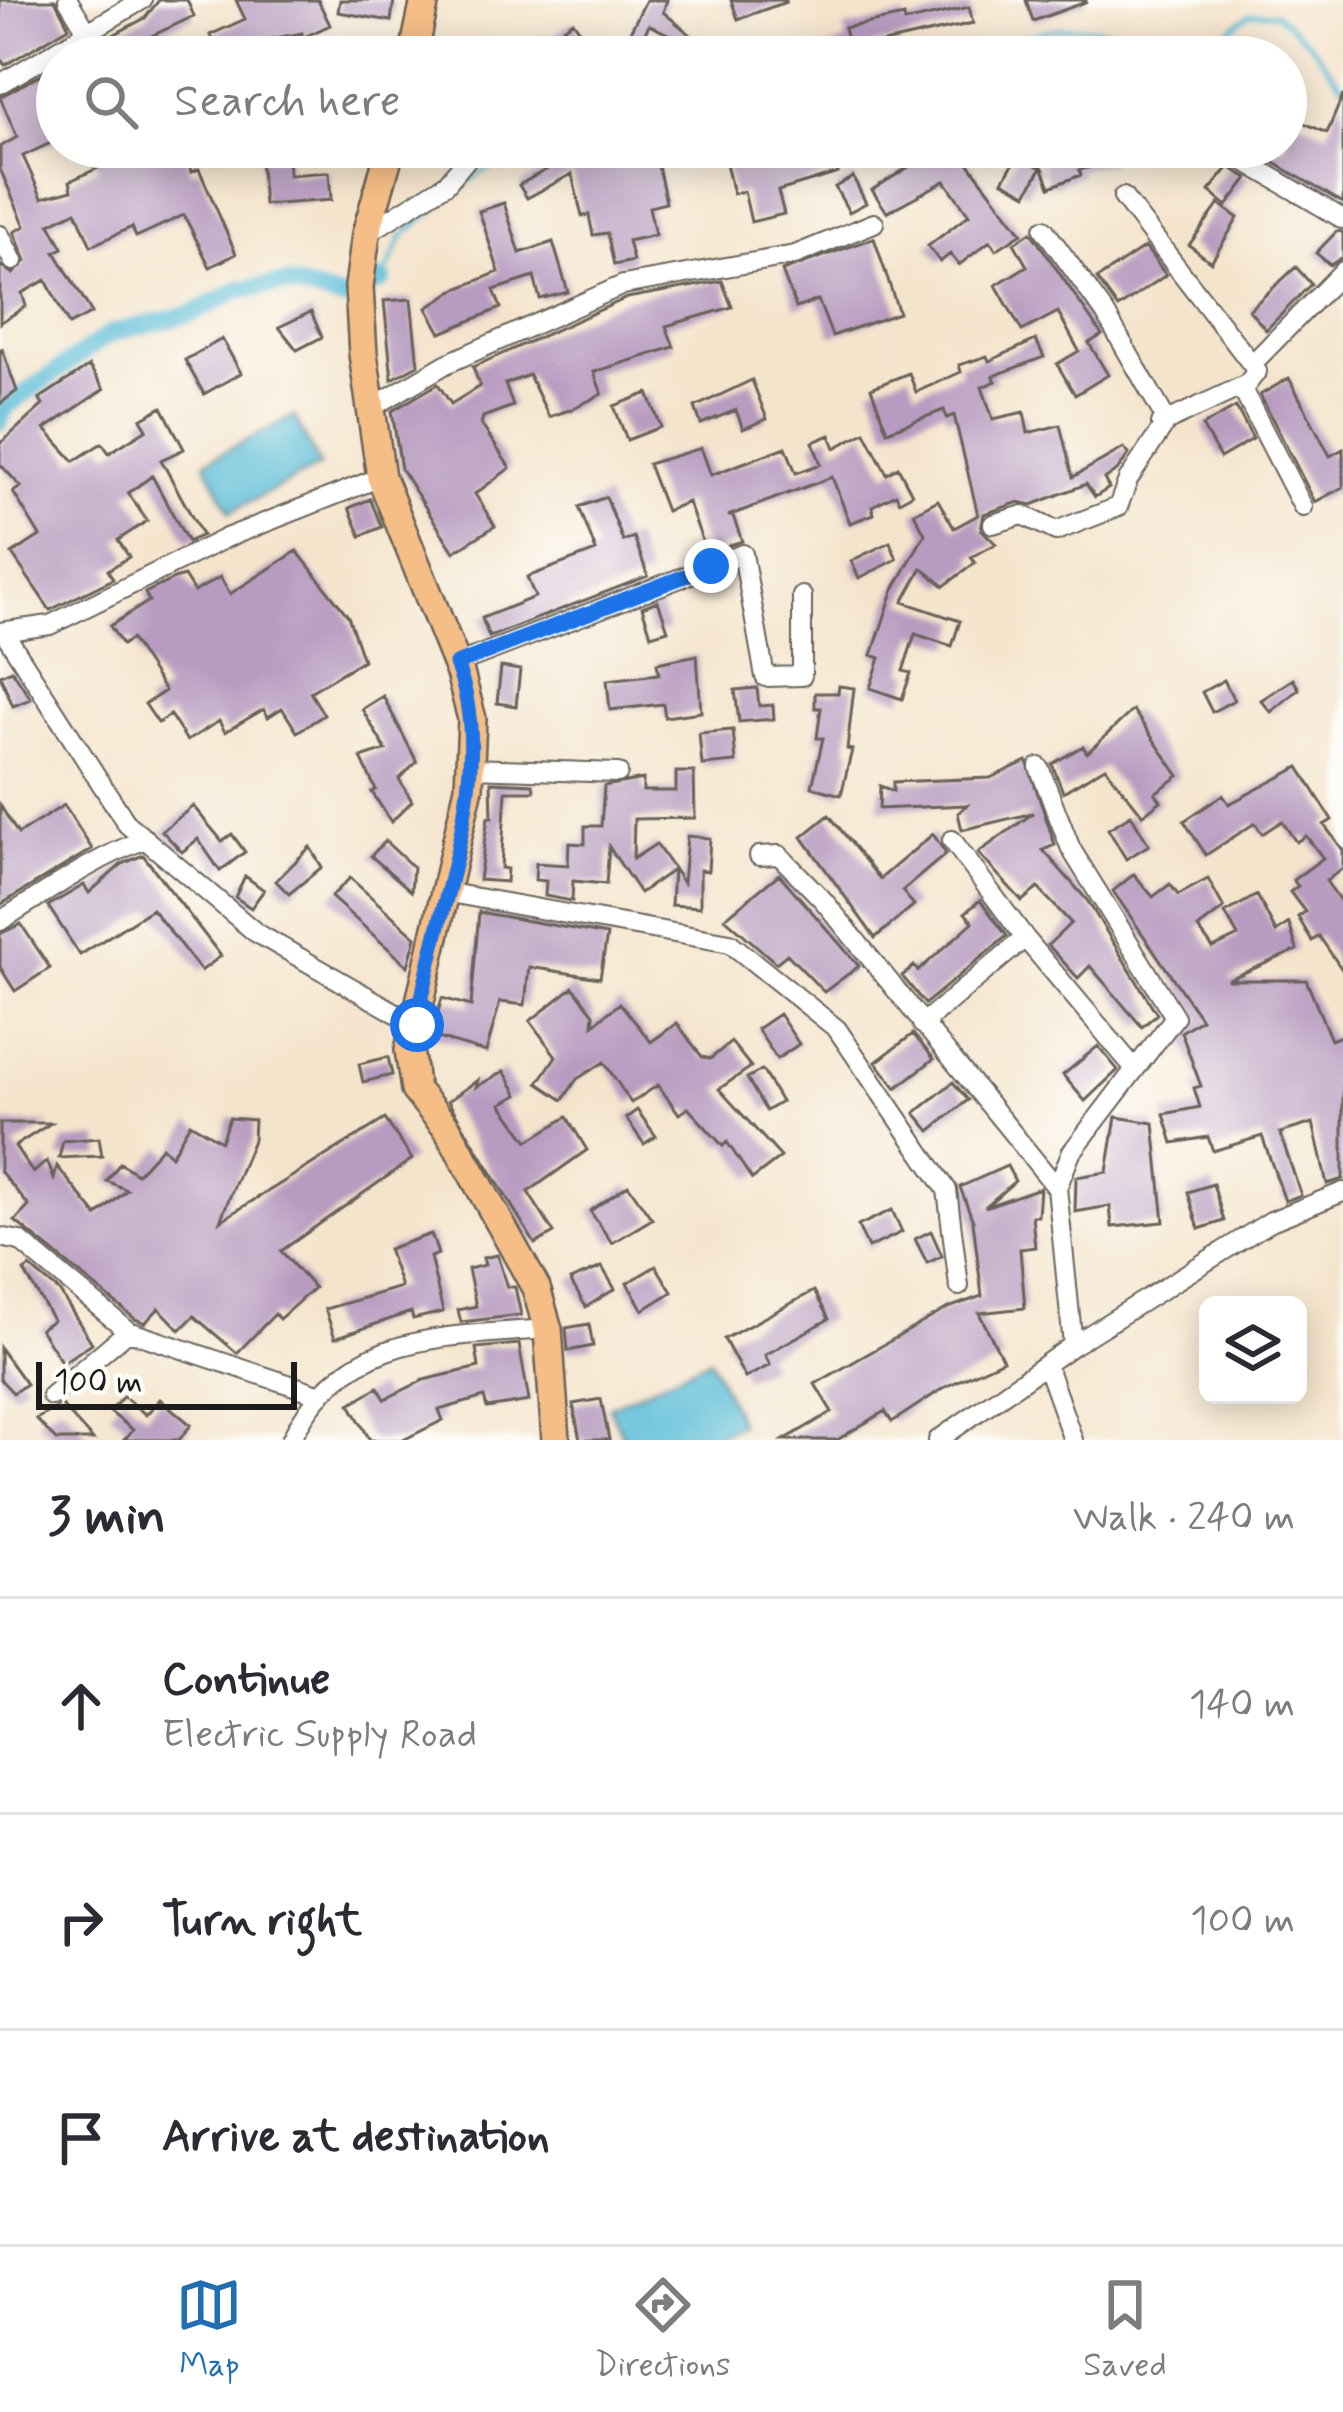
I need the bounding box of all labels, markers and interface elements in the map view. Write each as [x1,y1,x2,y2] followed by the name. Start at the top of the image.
[36,36,1307,168] search box
[78,69,144,135] icon: search
[174,73,401,132] text: Search here
[684,539,738,593] route end
[390,998,444,1052] route start
[1199,1296,1307,1404] map controls
[1199,1296,1307,1404] button: layers
[36,1356,297,1409] scale bar
[54,1361,143,1405] text: 100 m
[48,1485,166,1551] text: 3 min
[1073,1493,1295,1544] text: Walk · 240 m
[162,1651,330,1710] text: Continue
[48,1673,114,1739] icon: ahead
[1189,1680,1295,1731] text: 140 m
[162,1710,477,1761] text: Electric Supply Road
[48,1889,114,1955] icon: right
[162,1892,362,1951] text: Turn right
[1190,1896,1295,1947] text: 100 m
[48,2105,114,2171] icon: arrive
[162,2108,550,2167] text: Arrive at destination
[176,2272,242,2388] tab: Map
[595,2272,731,2388] tab: Directions
[1083,2272,1167,2388] tab: Saved

